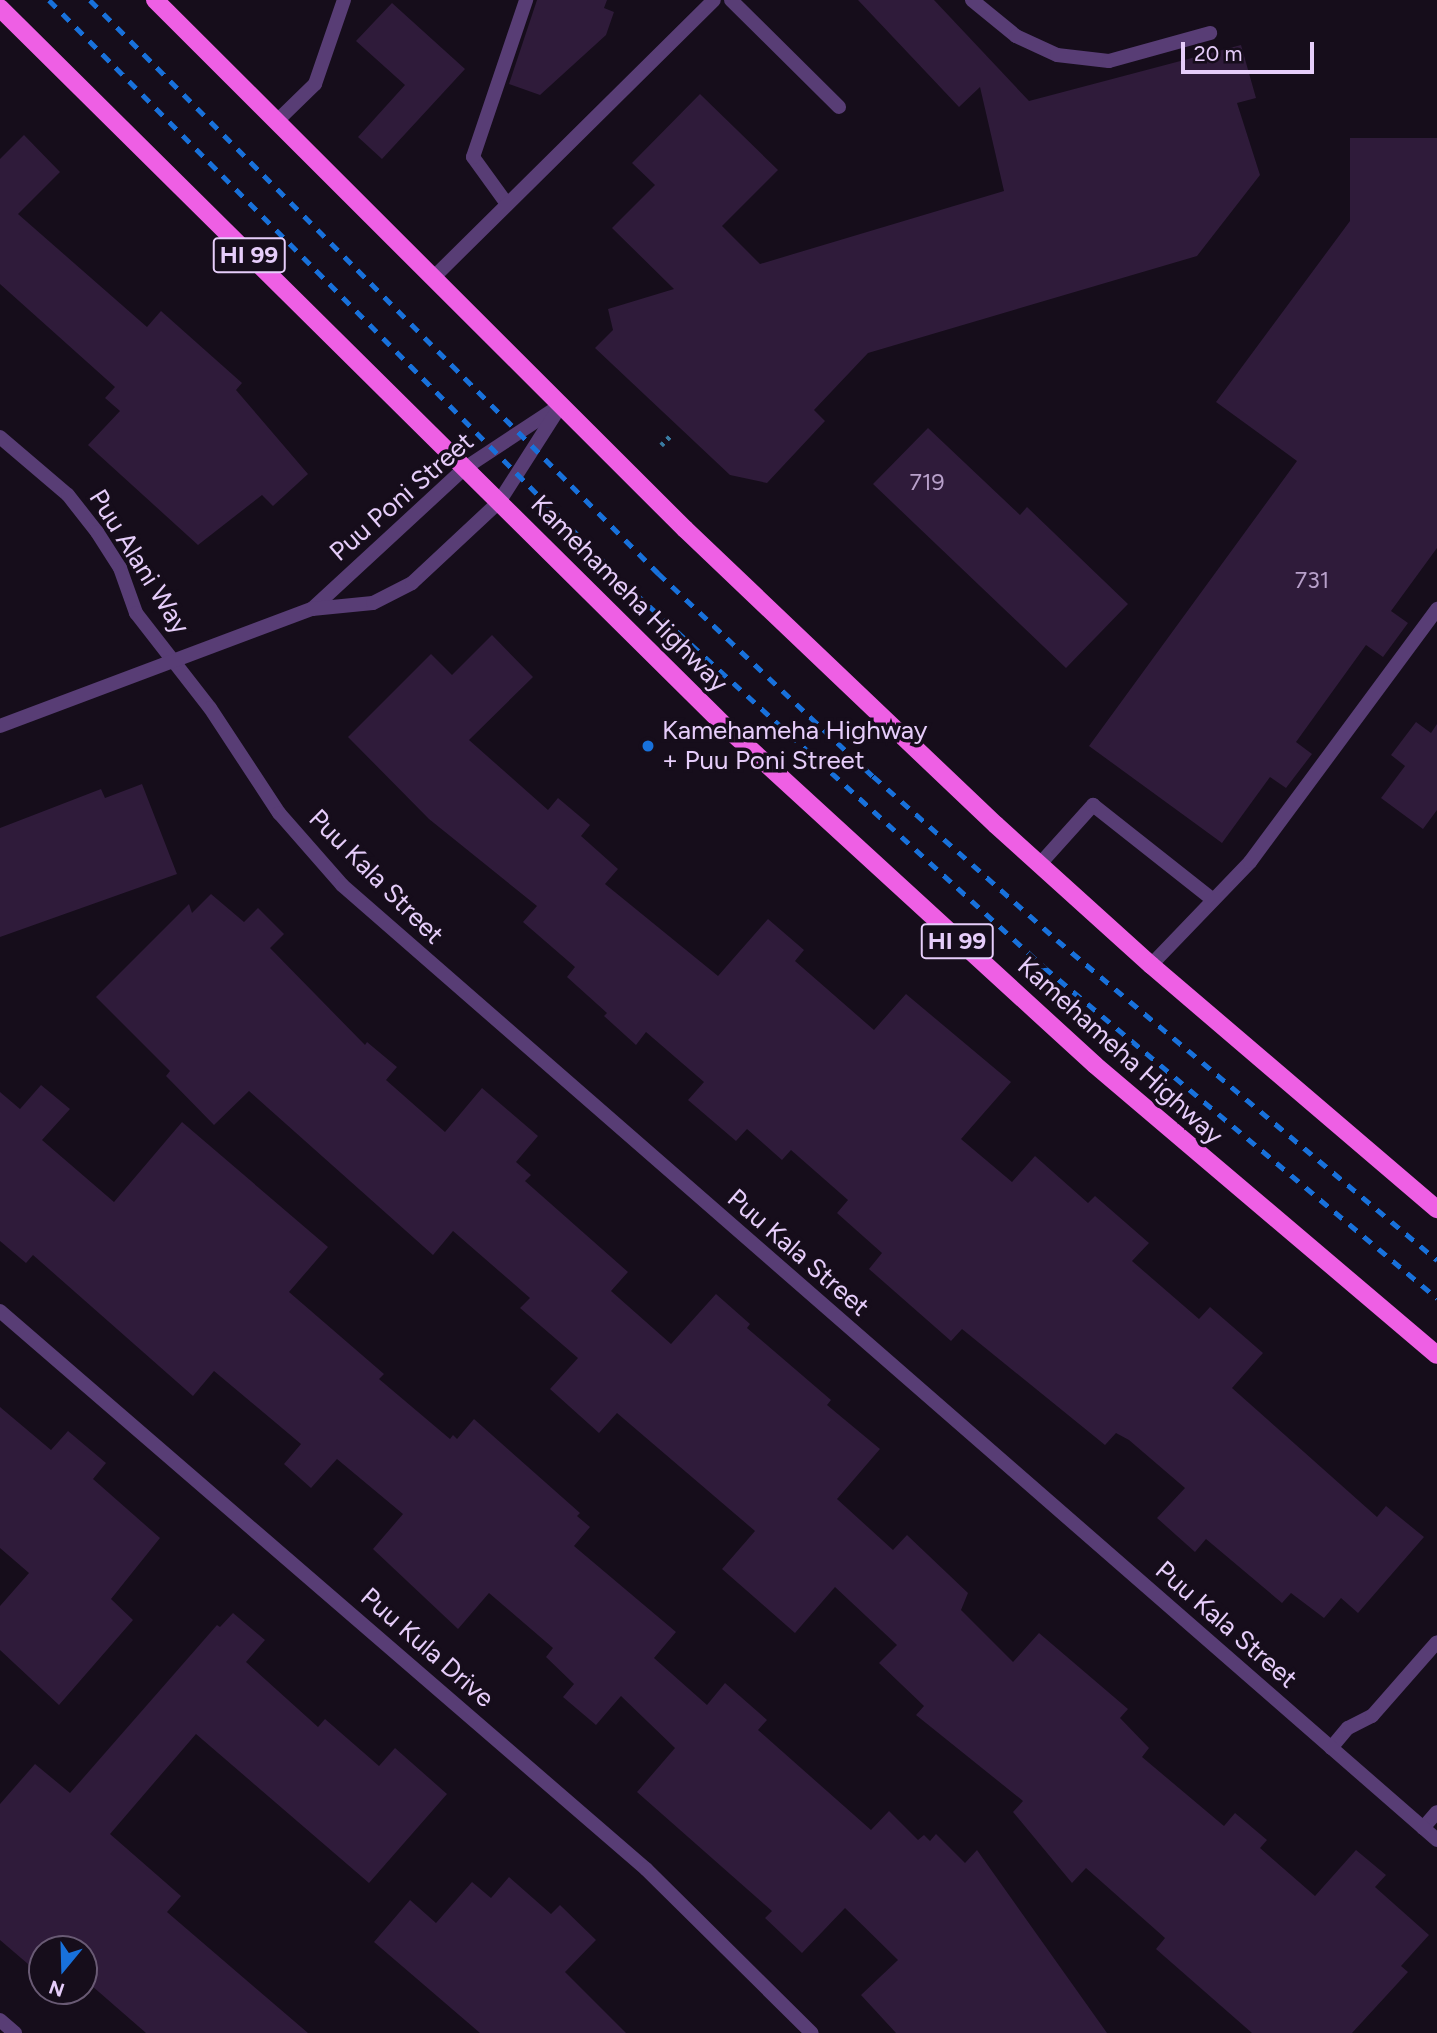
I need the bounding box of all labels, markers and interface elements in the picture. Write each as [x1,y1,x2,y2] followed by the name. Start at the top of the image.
[1185,28,1318,72] scale bar
[1194,41,1242,66] text: 20 m
[212,234,286,276] road number: HI 99
[324,426,480,568] street label: Puu Poni Street
[910,468,944,496] house number: 719
[82,484,196,640] street label: Puu Alani Way
[524,489,734,699] street label: Kamehameha Highway
[1295,566,1329,594] house number: 731
[662,715,927,776] place label: Kamehameha Highway + Puu Poni Street
[640,738,656,754] marker: Kamehameha Highway + Puu Poni Street
[302,803,450,951] street label: Puu Kala Street
[920,920,994,961] road number: HI 99
[1011,951,1229,1151] street label: Kamehameha Highway
[721,1183,875,1323] street label: Puu Kala Street
[1149,1555,1303,1695] street label: Puu Kala Street
[354,1582,500,1714] street label: Puu Kula Drive
[28,1935,98,2005] north arrow
[46,1975,67,2002] text: N

